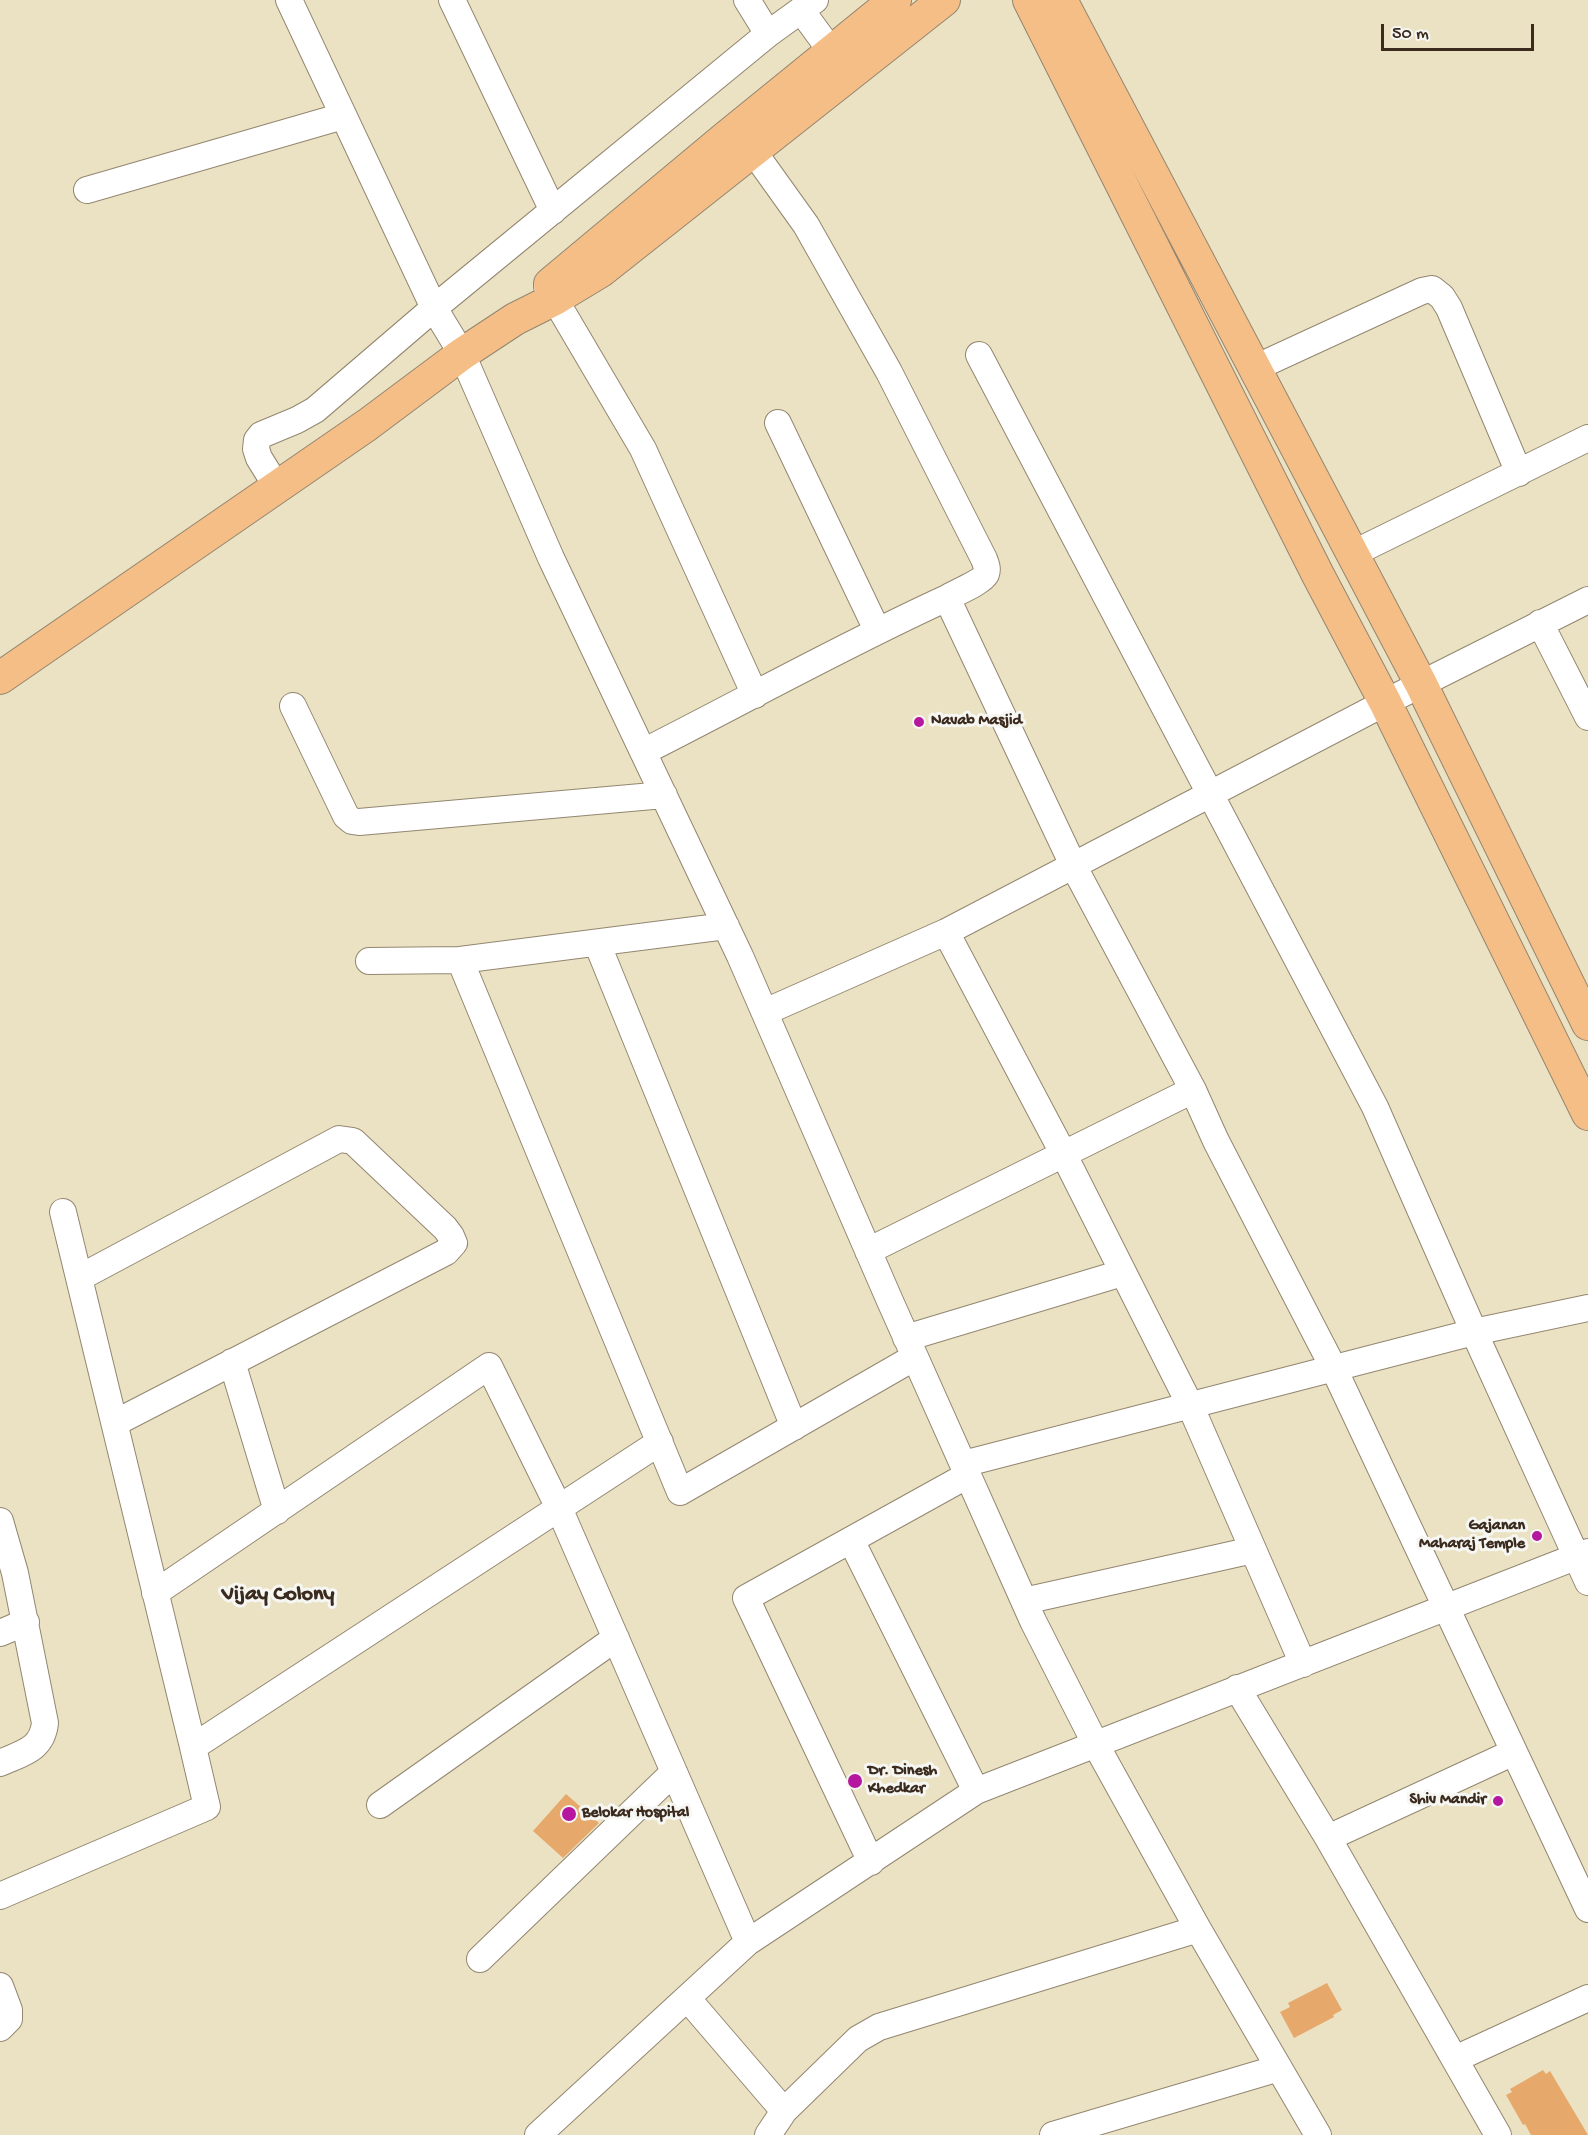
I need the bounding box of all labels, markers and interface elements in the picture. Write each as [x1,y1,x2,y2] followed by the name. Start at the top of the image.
[1384,12,1537,50] scale bar
[1392,24,1429,45] text: 50 m
[931,712,1022,732] place label: Navab Masjid
[912,715,926,729] marker: Navab Masjid
[1419,1517,1525,1555] place label: Gajanan Maharaj Temple
[1530,1529,1544,1543] marker: Gajanan Maharaj Temple
[222,1583,334,1609] district label: Vijay Colony
[868,1762,937,1800] place label: Dr. Dinesh Khedkar
[846,1772,864,1790] marker: Dr. Dinesh Khedkar
[1410,1791,1486,1811] place label: Shiv Mandir
[1491,1794,1505,1808] marker: Shiv Mandir
[582,1804,689,1824] place label: Belokar Hospital
[560,1805,578,1823] marker: Belokar Hospital

